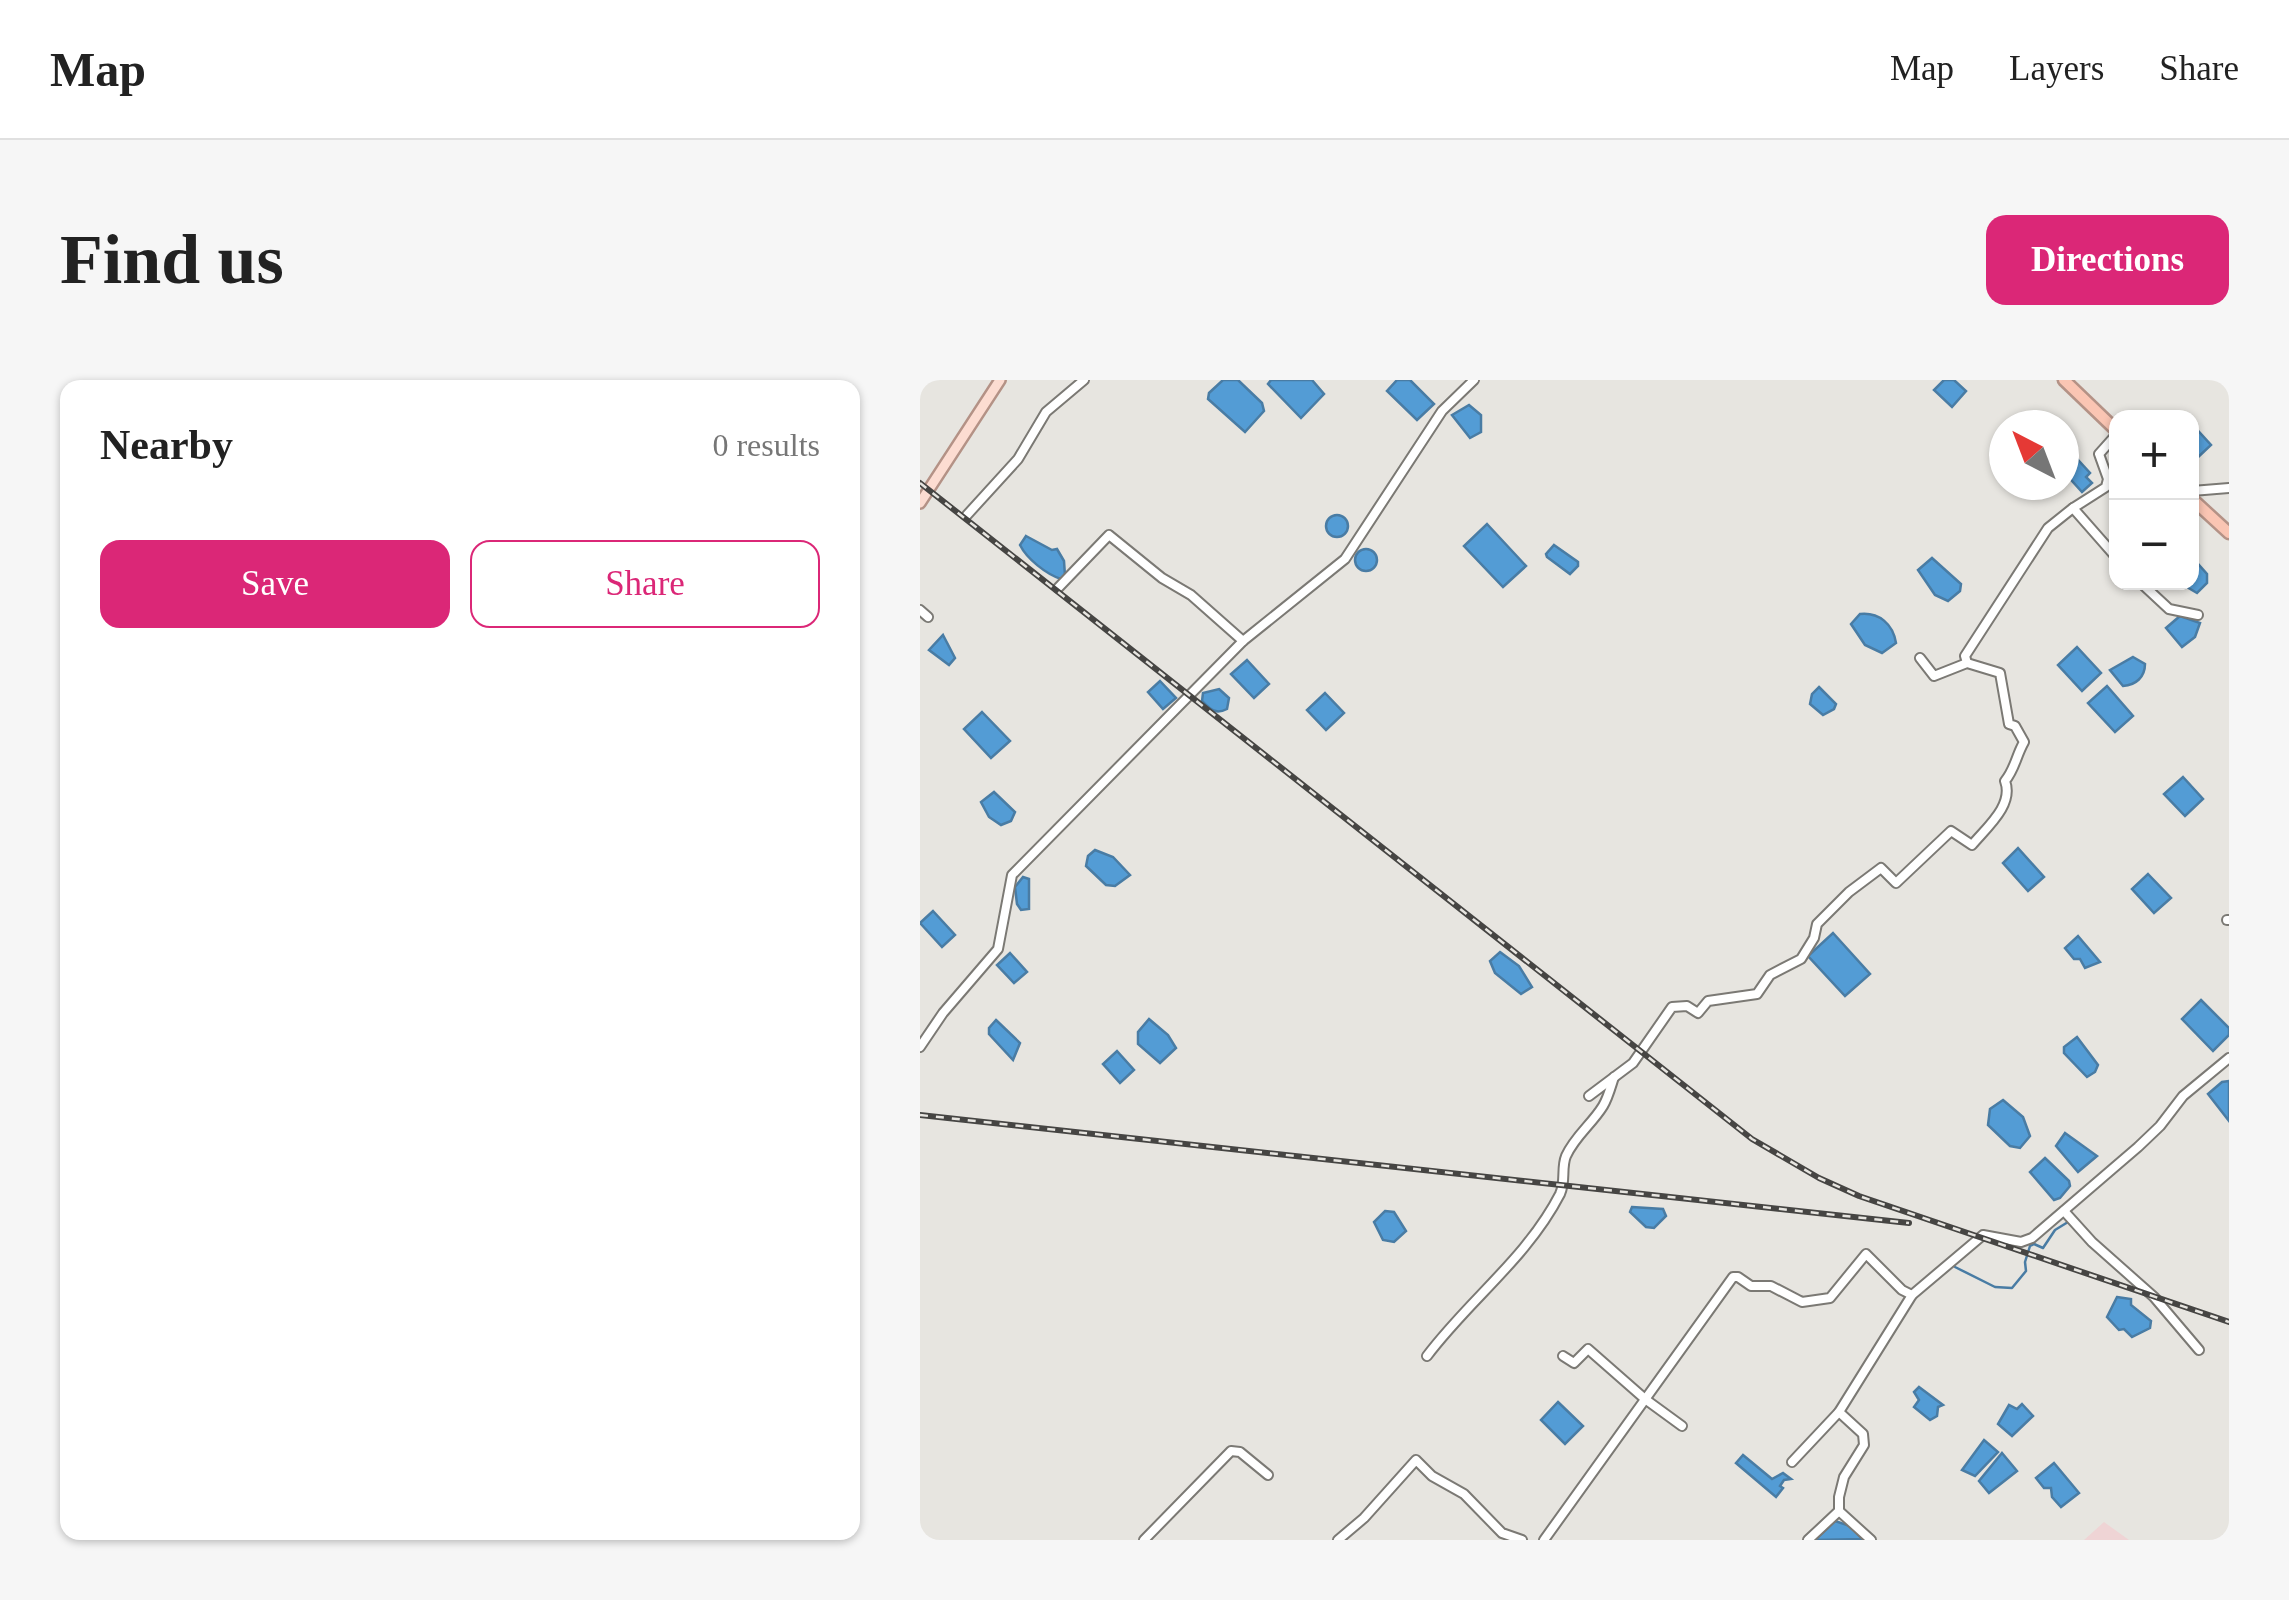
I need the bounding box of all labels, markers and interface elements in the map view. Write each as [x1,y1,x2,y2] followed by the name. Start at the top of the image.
[50,43,146,96] text: Map
[1890,49,1954,88] text: Map
[2009,49,2104,88] text: Layers
[2159,49,2239,88] text: Share
[1986,215,2229,305] button: Directions
[60,221,284,298] text: Find us
[1989,410,2079,500] north arrow
[2109,410,2199,590] map controls
[2109,410,2199,500] button: +
[100,422,233,468] text: Nearby
[712,427,820,463] text: 0 results
[2109,500,2199,590] button: −
[100,540,450,628] button: Save
[470,540,820,628] button: Share

